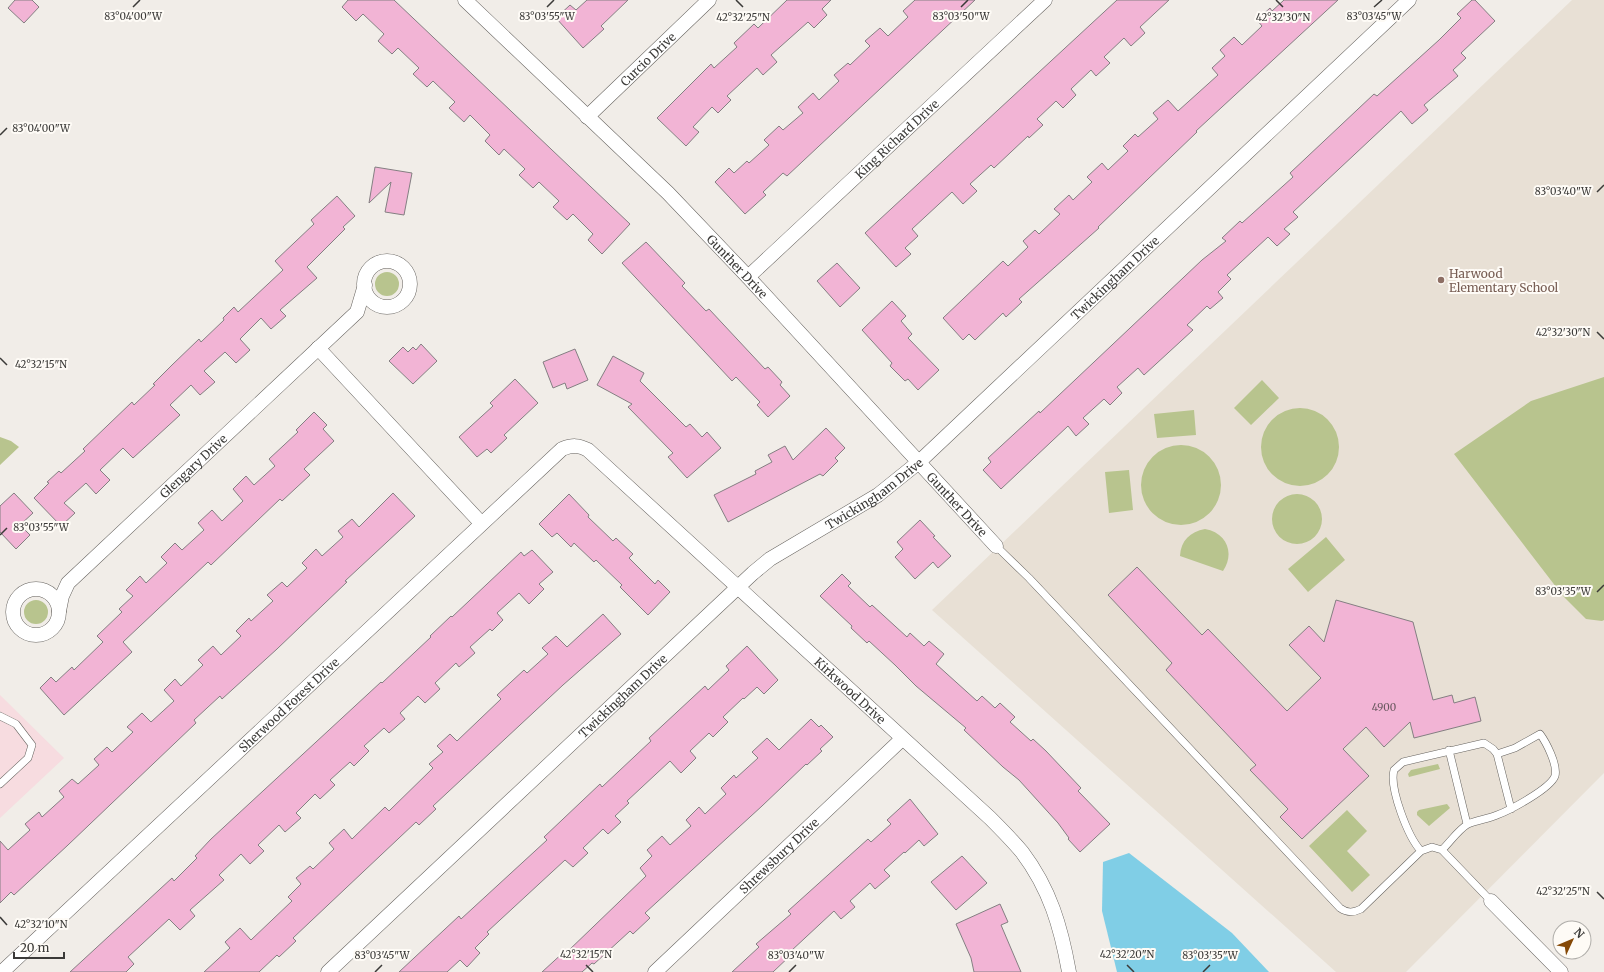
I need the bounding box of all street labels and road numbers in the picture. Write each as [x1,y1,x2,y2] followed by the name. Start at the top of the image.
[617,29,678,89] street label: Curcio Drive
[851,96,942,181] street label: King Richard Drive
[704,231,771,301] street label: Gunther Drive
[1067,232,1162,323] street label: Twickingham Drive
[156,431,230,501] street label: Glengary Drive
[822,455,926,532] street label: Twickingham Drive
[924,469,991,539] street label: Gunther Drive
[575,650,670,740] street label: Twickingham Drive
[235,654,342,755] street label: Sherwood Forest Drive
[812,654,889,727] street label: Kirkwood Drive
[736,814,822,896] street label: Shrewsbury Drive

